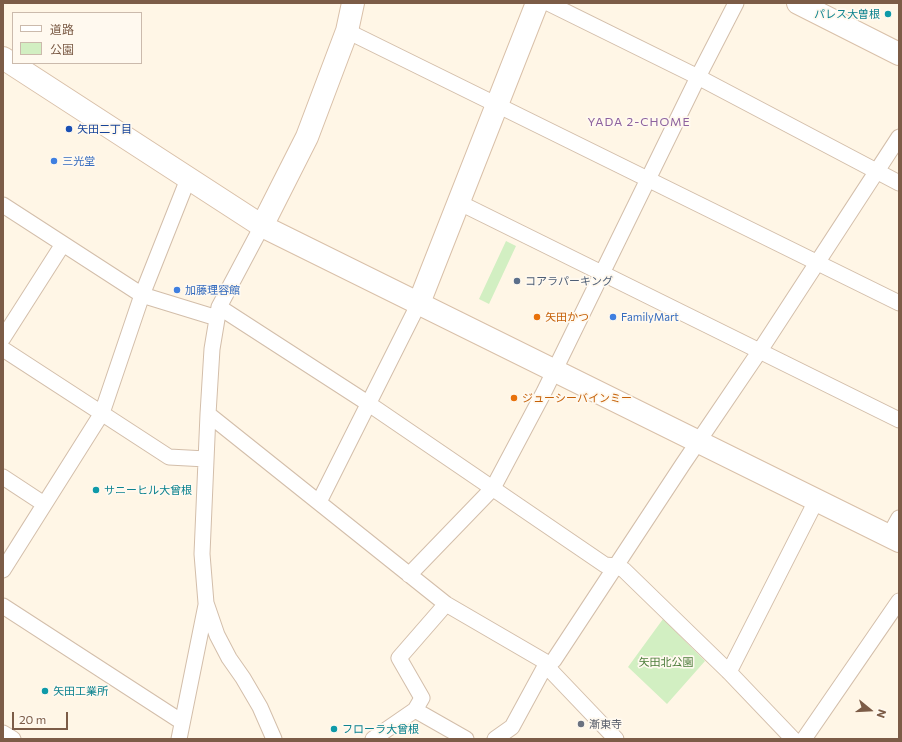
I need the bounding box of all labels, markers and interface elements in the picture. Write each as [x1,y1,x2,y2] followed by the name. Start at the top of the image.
[814,7,880,21] place label: パレス大曽根
[883,9,893,19] marker: パレス大曽根
[12,12,142,64] legend
[50,22,74,36] text: 道路
[50,42,74,56] text: 公園
[587,115,691,129] district label: YADA 2-CHOME
[77,122,132,136] place label: 矢田二丁目
[64,124,74,134] marker: 矢田二丁目
[62,154,95,168] place label: 三光堂
[49,156,59,166] marker: 三光堂
[525,274,613,288] place label: コアラパーキング
[512,276,522,286] marker: コアラパーキング
[185,283,240,297] place label: 加藤理容館
[172,285,182,295] marker: 加藤理容館
[545,310,589,324] place label: 矢田かつ
[621,310,679,324] place label: FamilyMart
[532,312,542,322] marker: 矢田かつ
[608,312,618,322] marker: FamilyMart
[522,391,632,405] place label: ジューシーバインミー
[509,393,519,403] marker: ジューシーバインミー
[104,483,192,497] place label: サニーヒル大曾根
[91,485,101,495] marker: サニーヒル大曾根
[639,655,693,669] park label: 矢田北公園
[53,684,108,698] place label: 矢田工業所
[40,686,50,696] marker: 矢田工業所
[850,690,890,730] north arrow
[14,704,70,730] scale bar
[874,708,889,720] text: N
[19,712,46,726] text: 20 m
[589,717,622,731] place label: 漸東寺
[576,719,586,729] marker: 漸東寺
[342,722,419,736] place label: フローラ大曾根
[329,724,339,734] marker: フローラ大曾根

